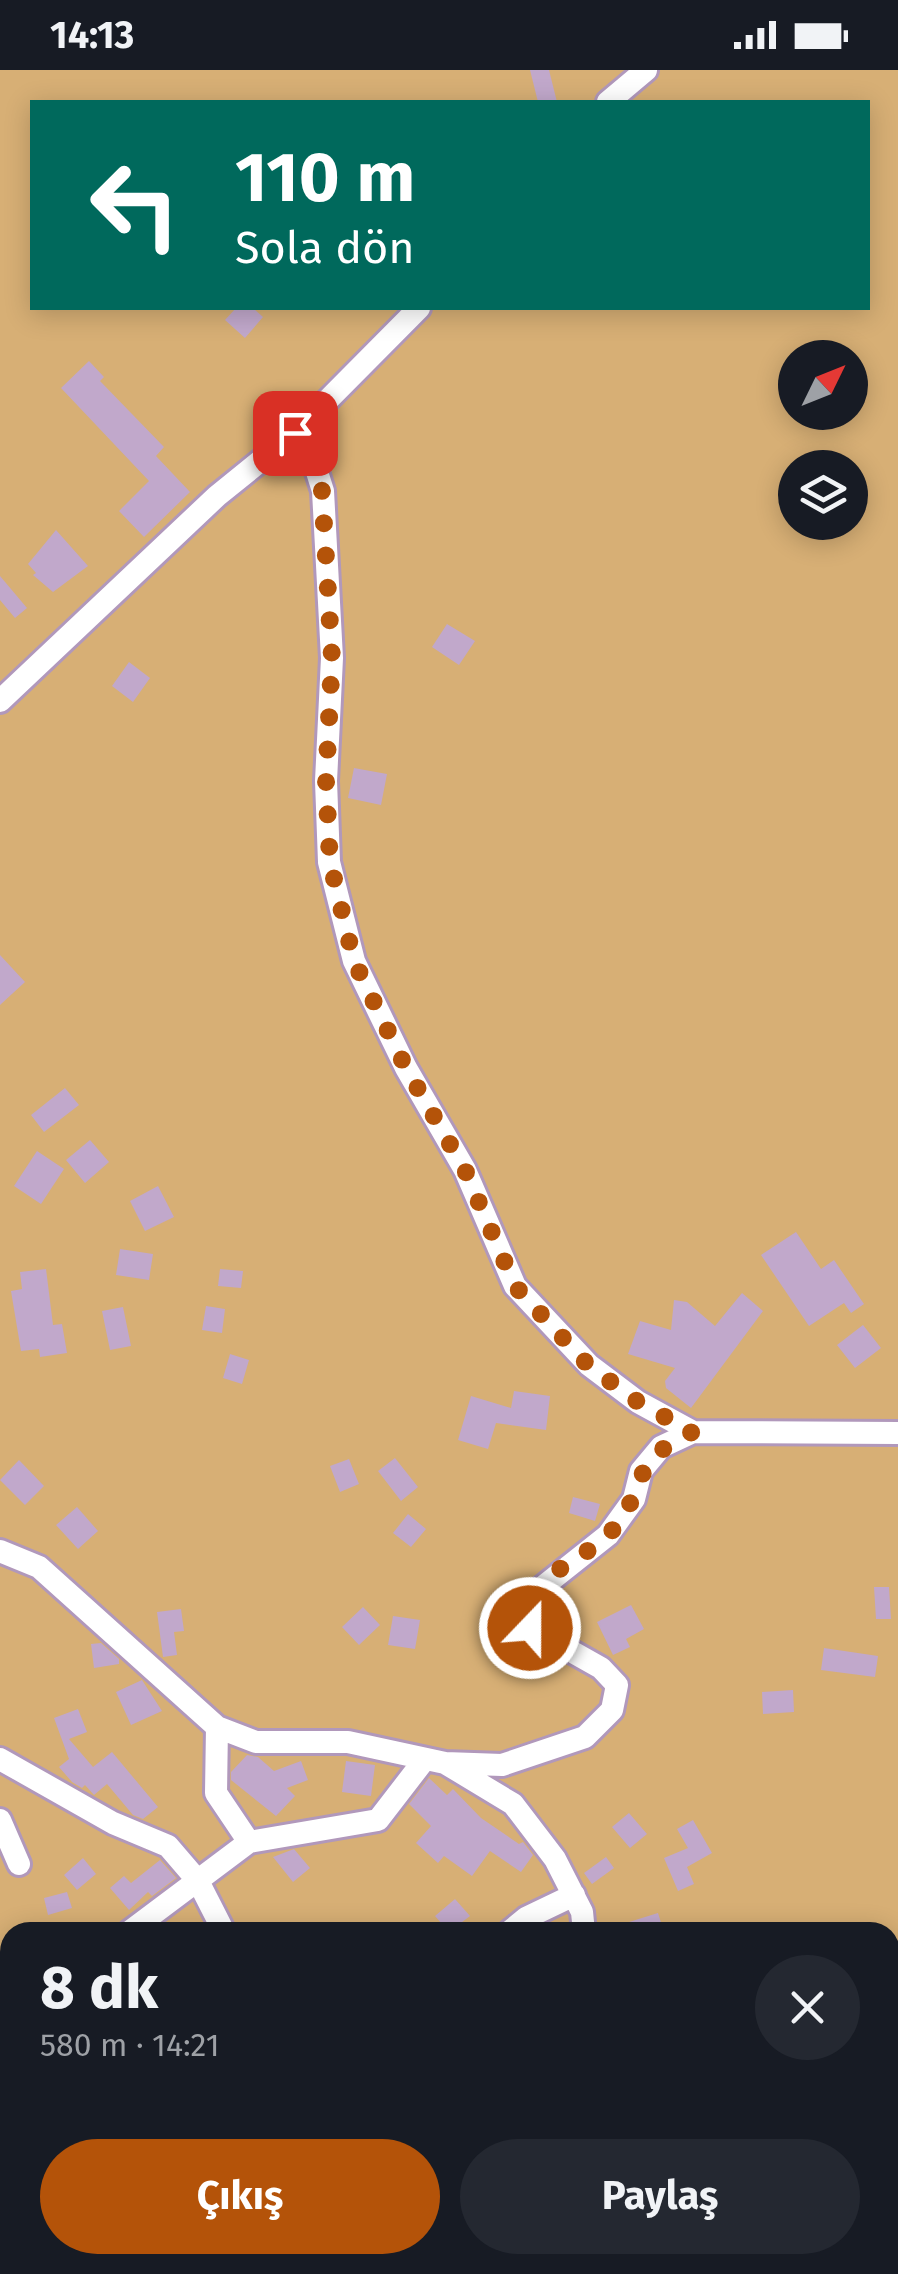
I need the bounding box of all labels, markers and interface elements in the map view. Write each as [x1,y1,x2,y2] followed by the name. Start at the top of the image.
[50,12,134,58] text: 14:13
[235,136,415,220] text: 110 m
[70,140,200,270] icon: left
[235,221,415,275] text: Sola dön
[778,340,868,430] north arrow
[778,340,868,540] map controls
[253,391,338,476] pin
[268,406,323,461] icon: arrive
[778,450,868,540] button: layers
[478,1576,582,1680] position arrow
[40,1952,158,2024] text: 8 dk
[755,1955,860,2060] button: close
[40,2026,220,2064] text: 580 m · 14:21
[40,2139,440,2254] button: Çıkış
[460,2139,860,2254] button: Paylaş

